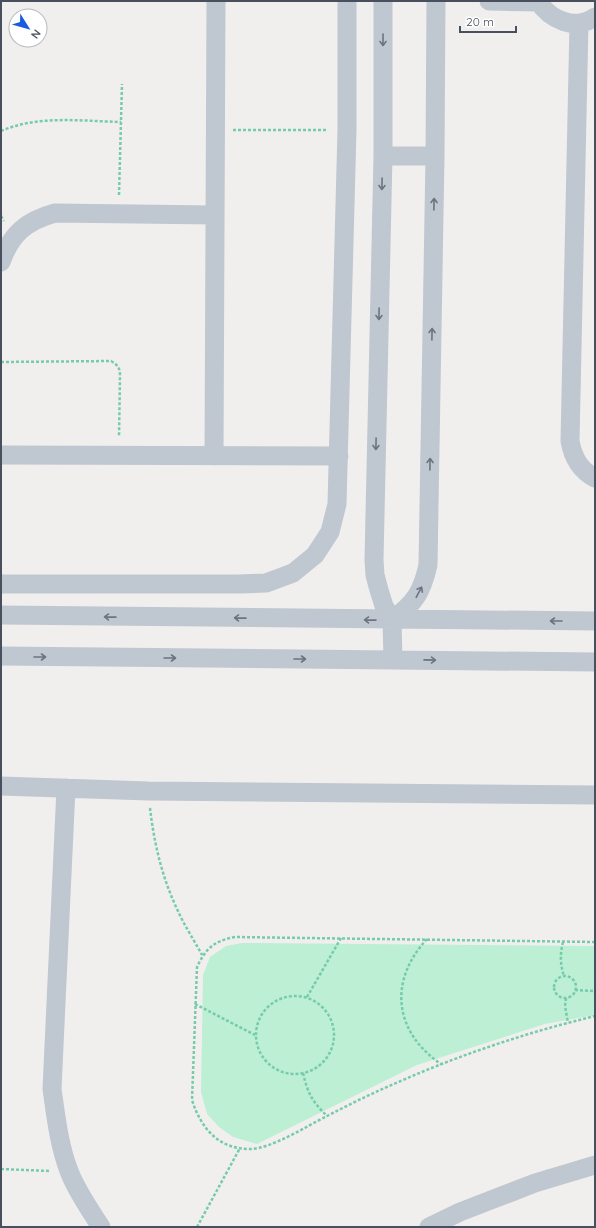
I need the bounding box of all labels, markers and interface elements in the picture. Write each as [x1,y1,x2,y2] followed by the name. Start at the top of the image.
[8,8,48,48] north arrow
[460,8,516,34] scale bar
[466,14,494,29] text: 20 m
[28,27,44,41] text: N
[379,33,387,46] one-way arrow
[378,177,386,190] one-way arrow
[431,198,438,211] one-way arrow
[375,307,383,320] one-way arrow
[428,328,436,341] one-way arrow
[373,437,380,450] one-way arrow
[426,458,434,471] one-way arrow
[415,587,423,599] one-way arrow
[104,613,117,621] one-way arrow
[234,614,247,622] one-way arrow
[364,616,377,624] one-way arrow
[550,617,563,625] one-way arrow
[33,653,46,661] one-way arrow
[163,654,176,662] one-way arrow
[293,655,306,663] one-way arrow
[423,656,436,664] one-way arrow

